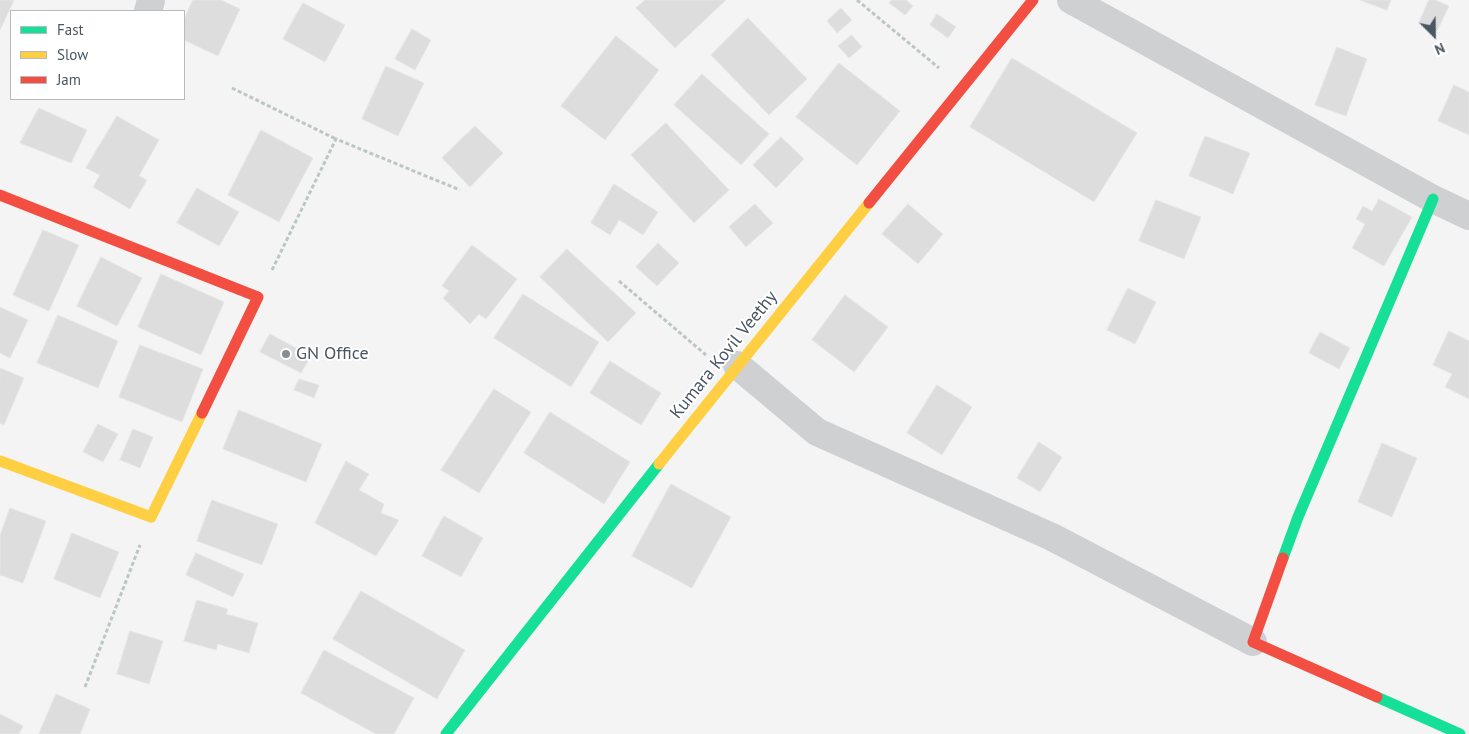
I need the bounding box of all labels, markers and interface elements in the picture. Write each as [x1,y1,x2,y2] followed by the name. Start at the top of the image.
[10,10,185,100] legend
[1409,10,1459,60] north arrow
[57,20,84,39] text: Fast
[1432,39,1448,59] text: N
[57,45,88,64] text: Slow
[57,70,81,89] text: Jam
[666,287,782,423] street label: Kumara Kovil Veethy
[296,343,369,365] place label: GN Office
[280,348,292,360] marker: GN Office

